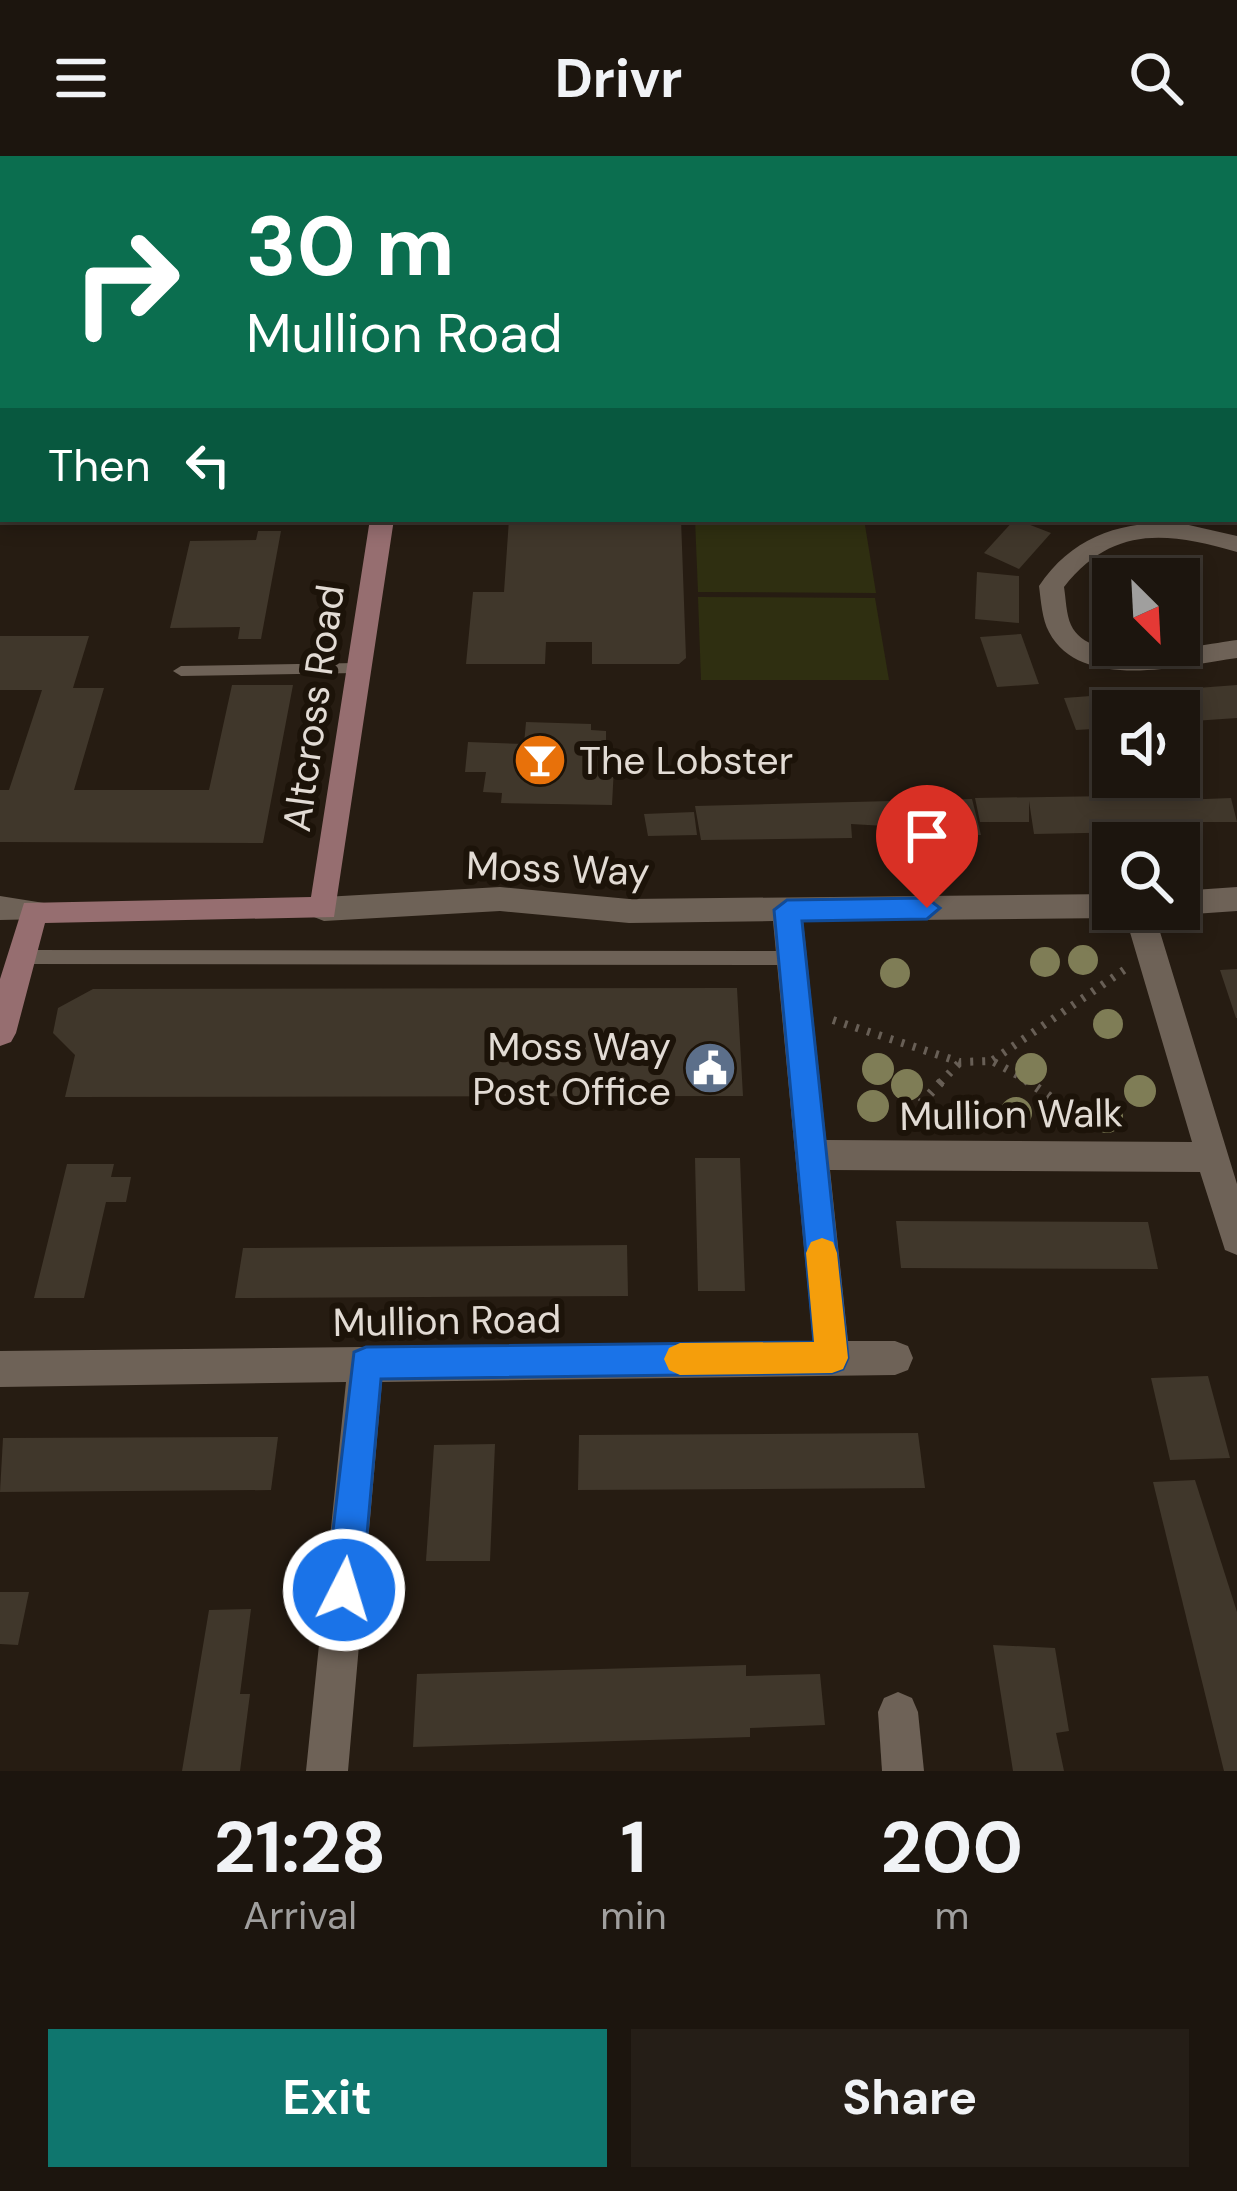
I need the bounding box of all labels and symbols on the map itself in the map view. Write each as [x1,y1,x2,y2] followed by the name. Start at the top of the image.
[1092,558,1200,666] north arrow
[271,581,356,835] street label: Altcross Road
[512,732,568,788] bar icon: The Lobster
[579,735,793,786] place label: The Lobster
[876,785,978,908] pin
[465,840,651,897] street label: Moss Way
[472,1021,671,1117] place label: Moss Way Post Office
[682,1040,738,1096] public building icon: Moss Way Post Office
[899,1087,1123,1142] street label: Mullion Walk
[332,1293,562,1348] street label: Mullion Road
[281,1527,407,1653] position arrow

